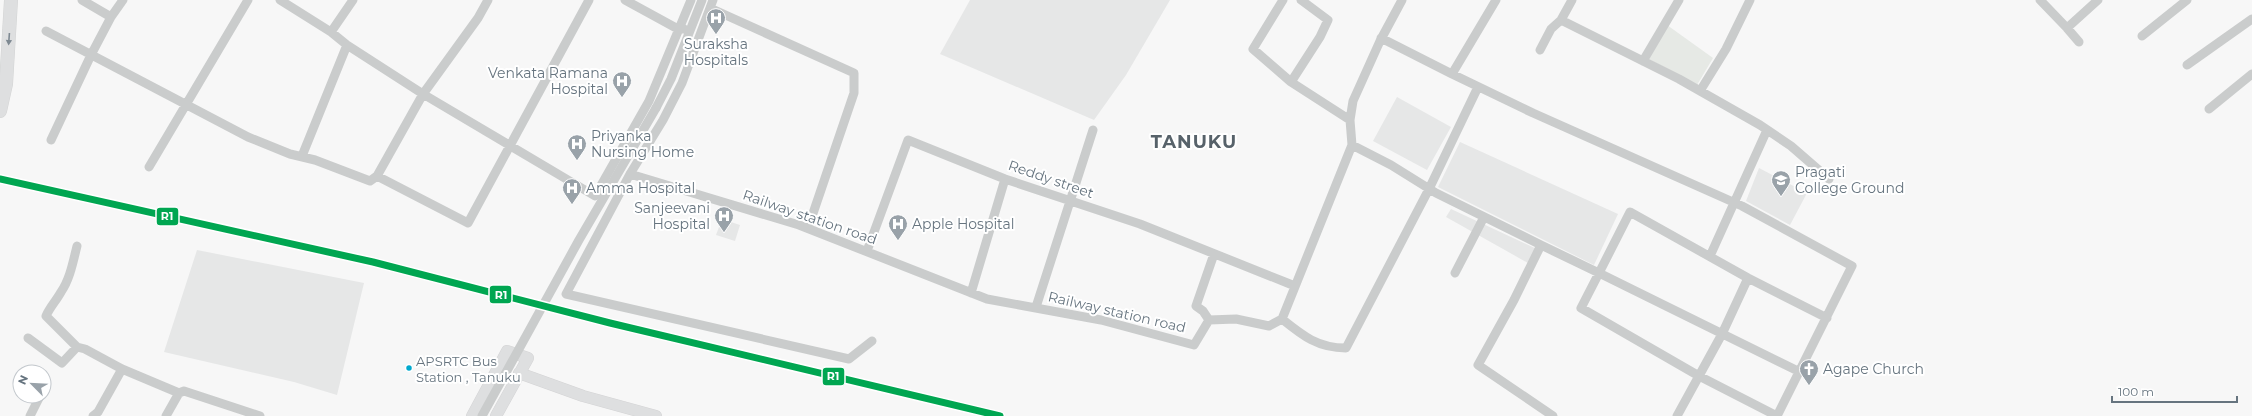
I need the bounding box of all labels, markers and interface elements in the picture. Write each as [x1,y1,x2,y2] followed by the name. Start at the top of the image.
[705,7,727,35] hospital icon: Suraksha Hospitals
[5,33,12,45] one-way arrow
[684,35,748,69] place label: Suraksha Hospitals
[488,64,608,98] place label: Venkata Ramana Hospital
[611,70,633,98] hospital icon: Venkata Ramana Hospital
[591,127,694,161] place label: Priyanka Nursing Home
[1151,131,1237,153] district label: TANUKU
[566,133,588,161] hospital icon: Priyanka Nursing Home
[1006,156,1096,202] street label: Reddy street
[1795,163,1905,197] place label: Pragati College Ground
[1770,169,1792,197] school or university icon: Pragati College Ground
[561,177,583,205] hospital icon: Amma Hospital
[586,179,695,197] place label: Amma Hospital
[740,186,880,248] street label: Railway station road
[634,199,710,233] place label: Sanjeevani Hospital
[713,205,735,233] hospital icon: Sanjeevani Hospital
[156,207,179,226] line badge: R1
[161,209,173,223] text: R1
[887,213,909,241] hospital icon: Apple Hospital
[912,215,1014,233] place label: Apple Hospital
[489,285,512,304] line badge: R1
[1046,287,1188,337] street label: Railway station road
[495,288,507,302] text: R1
[416,353,521,385] place label: APSRTC Bus Station , Tanuku
[1798,358,1820,386] church icon: Agape Church
[1823,360,1924,378] place label: Agape Church
[404,363,414,373] marker: APSRTC Bus Station , Tanuku
[12,364,52,404] north arrow
[822,367,845,386] line badge: R1
[827,369,839,383] text: R1
[15,373,31,387] text: N
[2112,378,2237,404] scale bar
[2118,384,2154,399] text: 100 m

